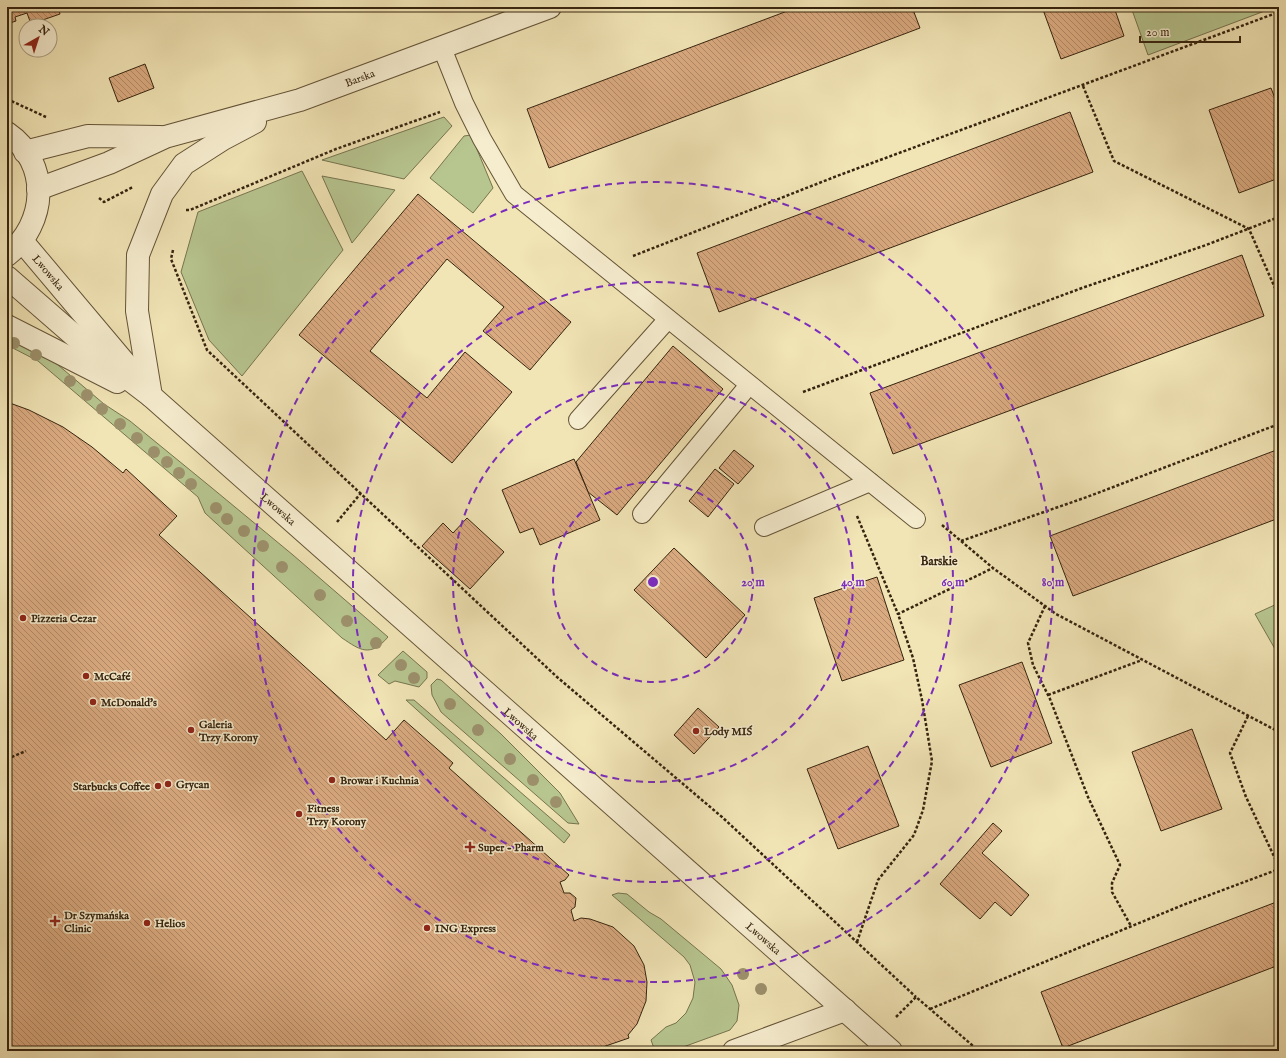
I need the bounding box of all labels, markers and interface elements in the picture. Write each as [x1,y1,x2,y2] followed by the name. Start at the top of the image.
[18,18,58,58] north arrow
[1140,18,1240,44] scale bar
[35,22,52,40] text: N
[1146,25,1169,40] text: 20 m
[343,67,377,91] street label: Barska
[29,252,67,294] street label: Lwowska
[257,490,298,529] street label: Lwowska
[921,554,958,569] district label: Barskie
[646,575,660,589] centre of rings
[741,575,765,590] text: 20 m
[841,575,866,590] text: 40 m
[942,575,965,590] text: 60 m
[1042,575,1065,590] text: 80 m
[31,612,97,626] place label: Pizzeria Cezar
[18,613,28,623] marker: Pizzeria Cezar
[94,670,131,684] place label: McCafé
[81,671,91,681] marker: McCafé
[101,696,157,710] place label: McDonald's
[88,697,98,707] marker: McDonald's
[500,705,541,744] street label: Lwowska
[198,718,259,745] place label: Galeria Trzy Korony
[186,725,196,735] marker: Galeria Trzy Korony
[703,725,753,739] place label: Lody MIŚ
[691,726,701,736] marker: Lody MIŚ
[340,774,419,788] place label: Browar i Kuchnia
[327,775,337,785] marker: Browar i Kuchnia
[176,778,210,792] place label: Grycan
[163,779,173,789] marker: Grycan
[73,780,150,794] place label: Starbucks Coffee
[153,781,163,791] marker: Starbucks Coffee
[306,802,367,829] place label: Fitness Trzy Korony
[294,809,304,819] marker: Fitness Trzy Korony
[478,841,544,855] place label: Super - Pharm
[465,842,475,852] marker: Super - Pharm
[64,909,129,936] place label: Dr Szymańska Clinic
[49,915,61,927] marker: Dr Szymańska Clinic
[155,917,185,931] place label: Helios
[142,918,152,928] marker: Helios
[742,920,784,958] street label: Lwowska
[435,922,496,936] place label: ING Express
[422,923,432,933] marker: ING Express

